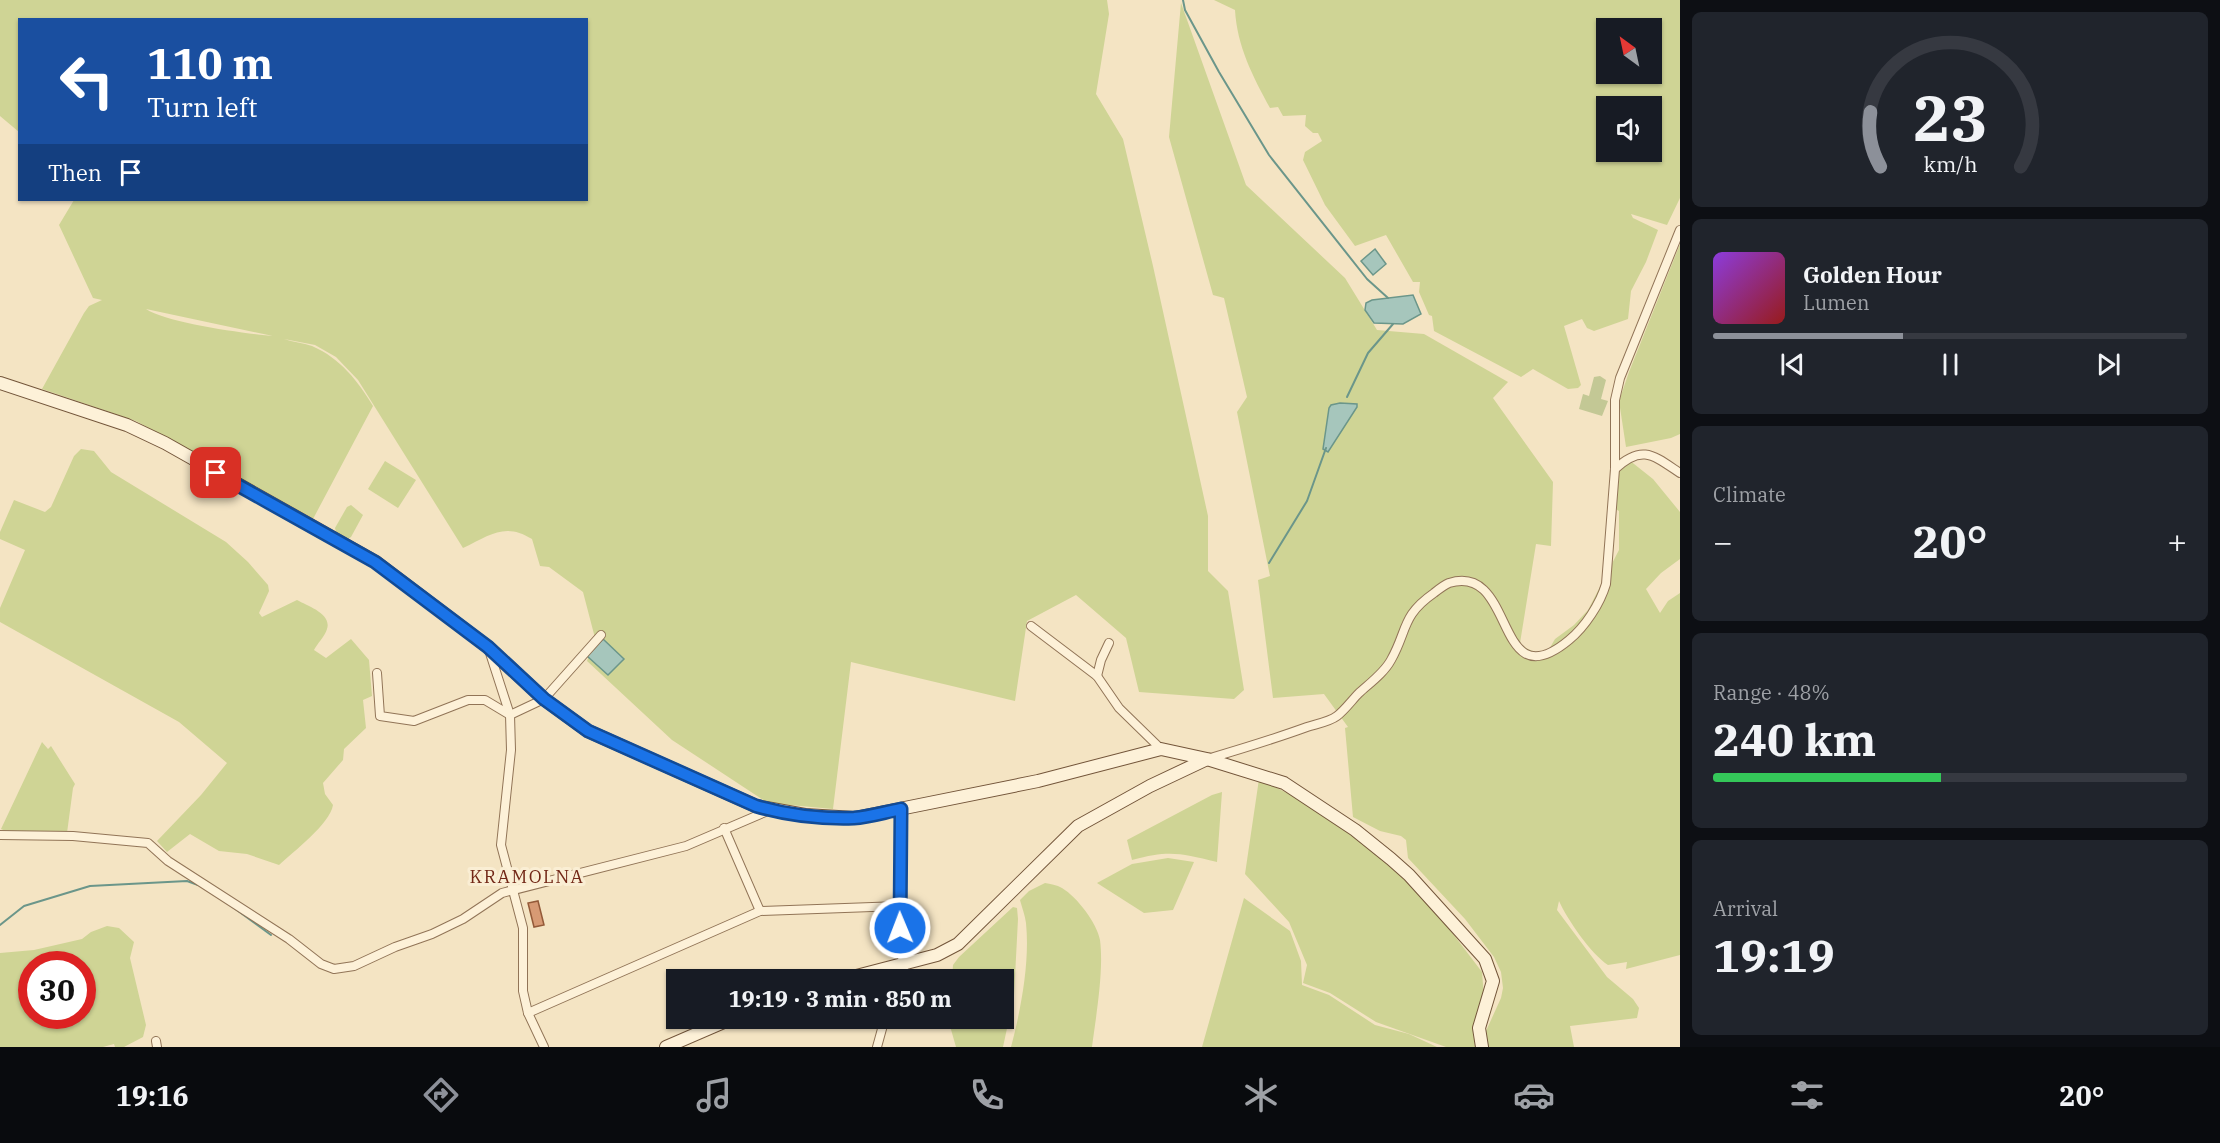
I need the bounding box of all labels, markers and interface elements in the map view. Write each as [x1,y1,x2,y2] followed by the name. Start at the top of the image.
[1596,18,1662,84] north arrow
[1596,18,1662,162] map controls
[147,36,273,91] text: 110 m
[48,42,126,120] icon: left
[1913,77,1987,158] text: 23
[147,89,258,124] text: Turn left
[1596,96,1662,162] button: sound
[1923,150,1977,178] text: km/h
[114,156,147,189] icon: arrive
[48,158,102,187] text: Then
[1803,260,1942,289] text: Golden Hour
[1803,289,1870,316] text: Lumen
[1776,348,1809,381] icon: previous
[1934,348,1967,381] icon: pause
[2092,348,2125,381] icon: next
[190,447,241,498] pin
[199,456,232,489] icon: arrive
[1713,481,1786,508] text: Climate
[1912,512,1988,570] text: 20°
[1713,520,1733,563] text: −
[2167,520,2187,563] text: +
[1713,679,1830,706] text: Range · 48%
[1713,710,1876,768] text: 240 km
[470,865,584,888] district label: KRAMOLNA
[1713,895,1778,922] text: Arrival
[868,896,932,960] position arrow
[1713,926,1835,984] text: 19:19
[18,951,96,1029] speed limit sign: 30
[728,984,952,1013] text: 19:19 · 3 min · 850 m
[420,1074,462,1116] icon: directions
[693,1074,735,1116] icon: music
[966,1074,1008,1116] icon: phone
[1240,1074,1282,1116] icon: climate
[1513,1074,1555,1116] icon: car
[1786,1074,1828,1116] icon: filters
[116,1078,189,1113] text: 19:16
[2059,1078,2104,1113] text: 20°

